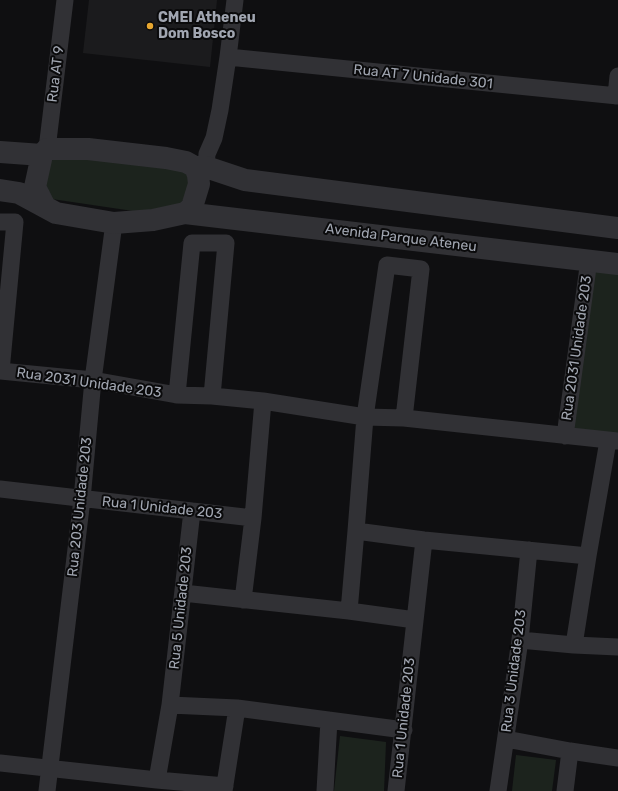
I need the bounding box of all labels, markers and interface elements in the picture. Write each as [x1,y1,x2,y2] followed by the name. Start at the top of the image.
[158,10,256,42] place label: CMEI Atheneu Dom Bosco
[145,21,155,31] marker: CMEI Atheneu Dom Bosco
[44,45,68,103] street label: Rua AT 9
[353,61,493,93] street label: Rua AT 7 Unidade 301
[324,220,478,256] street label: Avenida Parque Ateneu
[559,274,595,422] street label: Rua 2031 Unidade 203
[15,365,163,401] street label: Rua 2031 Unidade 203
[64,436,96,578] street label: Rua 203 Unidade 203
[101,493,223,523] street label: Rua 1 Unidade 203
[166,546,196,670] street label: Rua 5 Unidade 203
[498,609,530,733] street label: Rua 3 Unidade 203
[389,657,419,779] street label: Rua 1 Unidade 203

